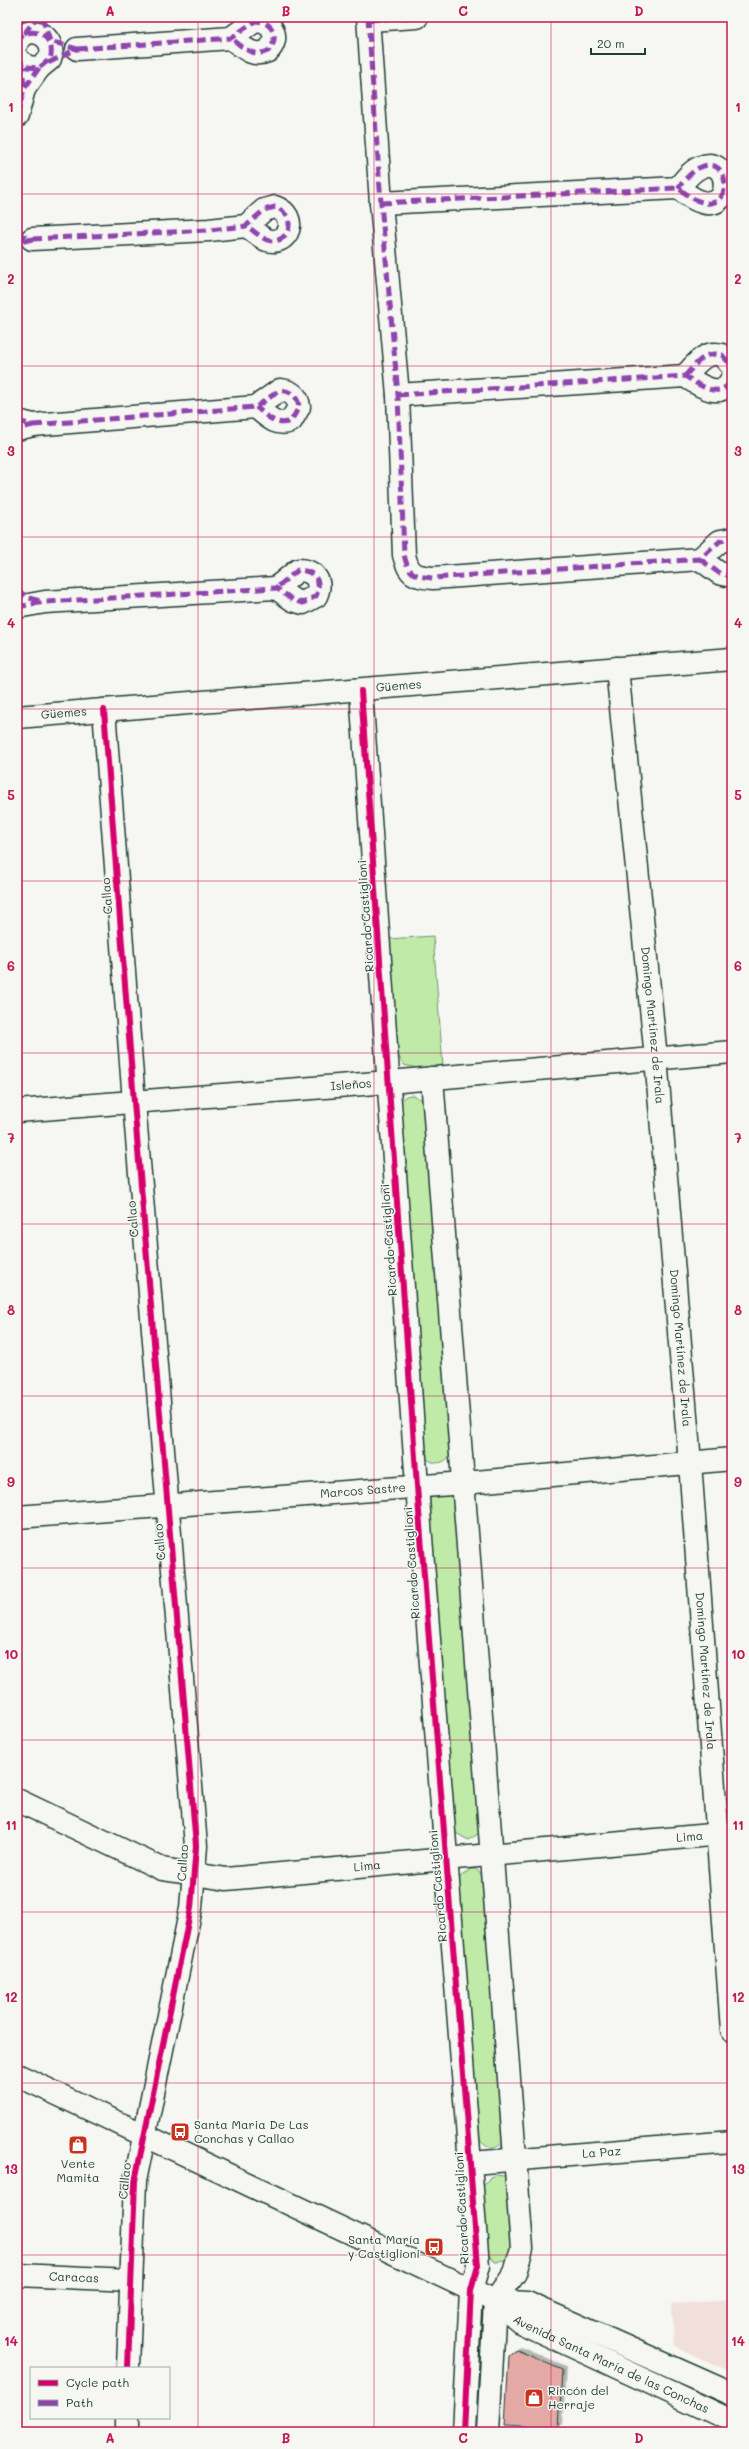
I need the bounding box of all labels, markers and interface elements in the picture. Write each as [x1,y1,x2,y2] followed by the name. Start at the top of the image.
[105,2,115,19] text: A
[282,2,291,19] text: B
[458,2,468,19] text: C
[634,2,644,19] text: D
[591,30,645,56] scale bar
[597,35,625,51] text: 20 m
[8,98,14,115] text: 1
[735,98,741,115] text: 1
[7,270,15,287] text: 2
[734,270,742,287] text: 2
[7,442,15,459] text: 3
[734,442,742,459] text: 3
[7,614,15,631] text: 4
[734,614,742,631] text: 4
[375,675,422,695] street label: Güemes
[40,702,87,722] street label: Güemes
[7,786,15,803] text: 5
[734,786,742,803] text: 5
[353,859,377,973] street label: Ricardo Castiglioni
[97,877,115,915] street label: Callao
[638,946,669,1105] street label: Domingo Martínez de Irala
[7,957,15,974] text: 6
[734,957,742,974] text: 6
[330,1074,372,1094] street label: Isleños
[7,1129,15,1146] text: 7
[734,1129,742,1146] text: 7
[376,1183,400,1297] street label: Ricardo Castiglioni
[122,1200,142,1238] street label: Callao
[667,1268,696,1427] street label: Domingo Martínez de Irala
[7,1301,15,1318] text: 8
[734,1301,742,1318] text: 8
[7,1473,15,1490] text: 9
[734,1473,742,1490] text: 9
[320,1478,406,1501] street label: Marcos Sastre
[399,1506,423,1620] street label: Ricardo Castiglioni
[149,1523,169,1561] street label: Callao
[693,1592,720,1750] street label: Domingo Martínez de Irala
[4,1645,18,1662] text: 10
[731,1645,745,1662] text: 10
[5,1816,17,1833] text: 11
[732,1816,744,1833] text: 11
[675,1827,704,1845] street label: Lima
[424,1829,450,1943] street label: Ricardo Castiglioni
[173,1844,191,1882] street label: Callao
[353,1856,381,1874] street label: Lima
[4,1988,18,2005] text: 12
[731,1988,745,2005] text: 12
[194,2116,309,2146] place label: Santa Maria De Las Conchas y Callao
[169,2121,191,2143] bus stop icon: Santa Maria De Las Conchas y Callao
[67,2134,89,2156] shop icon: Vente Mamita
[581,2142,622,2161] street label: La Paz
[450,2152,472,2265] street label: Ricardo Castiglioni
[56,2155,100,2185] place label: Vente Mamita
[4,2160,18,2177] text: 13
[731,2160,745,2177] text: 13
[114,2162,134,2200] street label: Callao
[348,2231,420,2261] place label: Santa María y Castiglioni
[423,2236,445,2258] bus stop icon: Santa María y Castiglioni
[49,2267,99,2286] street label: Caracas
[510,2311,712,2416] street label: Avenida Santa María de las Conchas
[4,2332,18,2349] text: 14
[731,2332,745,2349] text: 14
[30,2367,170,2419] legend
[66,2374,129,2390] text: Cycle path
[548,2382,609,2412] place label: Rincón del Herraje
[523,2387,545,2409] shop icon: Rincón del Herraje
[66,2394,93,2410] text: Path
[105,2429,115,2446] text: A
[282,2429,291,2446] text: B
[458,2429,468,2446] text: C
[634,2429,644,2446] text: D

